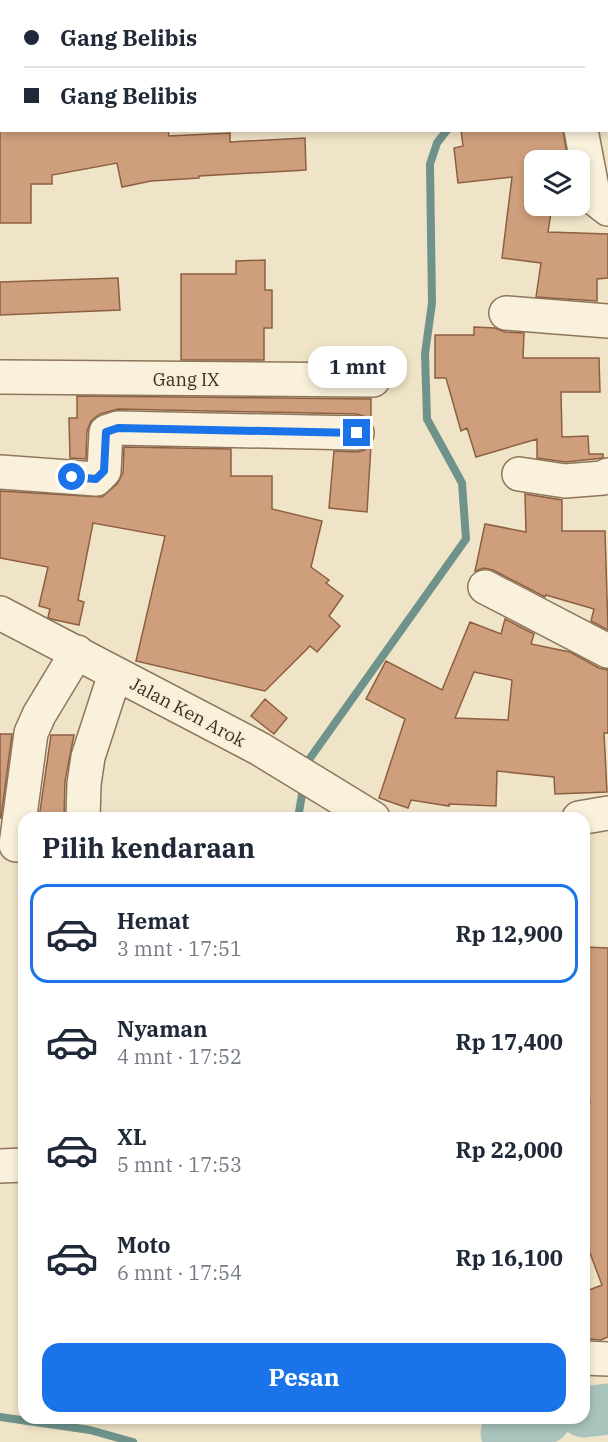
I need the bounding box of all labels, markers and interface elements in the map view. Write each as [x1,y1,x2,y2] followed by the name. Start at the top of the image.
[60,23,197,52] text: Gang Belibis
[60,81,197,110] text: Gang Belibis
[524,150,590,216] map controls
[524,150,590,216] button: layers
[308,346,406,388] callout: 1 mnt
[329,353,386,380] text: 1 mnt
[153,368,219,391] street label: Gang IX
[343,419,370,446] route end
[58,463,85,490] route start
[126,672,250,752] street label: Jalan Ken Arok
[42,830,255,865] text: Pilih kendaraan
[117,906,189,935] text: Hemat
[45,907,99,961] icon: car
[456,919,563,948] text: Rp 12,900
[117,935,242,962] text: 3 mnt · 17:51
[117,1014,208,1043] text: Nyaman
[45,1015,99,1069] icon: car
[456,1027,563,1056] text: Rp 17,400
[117,1043,242,1070] text: 4 mnt · 17:52
[117,1122,147,1151] text: XL
[45,1123,99,1177] icon: car
[456,1135,563,1164] text: Rp 22,000
[117,1151,242,1178] text: 5 mnt · 17:53
[117,1230,171,1259] text: Moto
[45,1231,99,1285] icon: car
[456,1243,563,1272] text: Rp 16,100
[117,1259,242,1286] text: 6 mnt · 17:54
[42,1343,566,1412] button: Pesan

